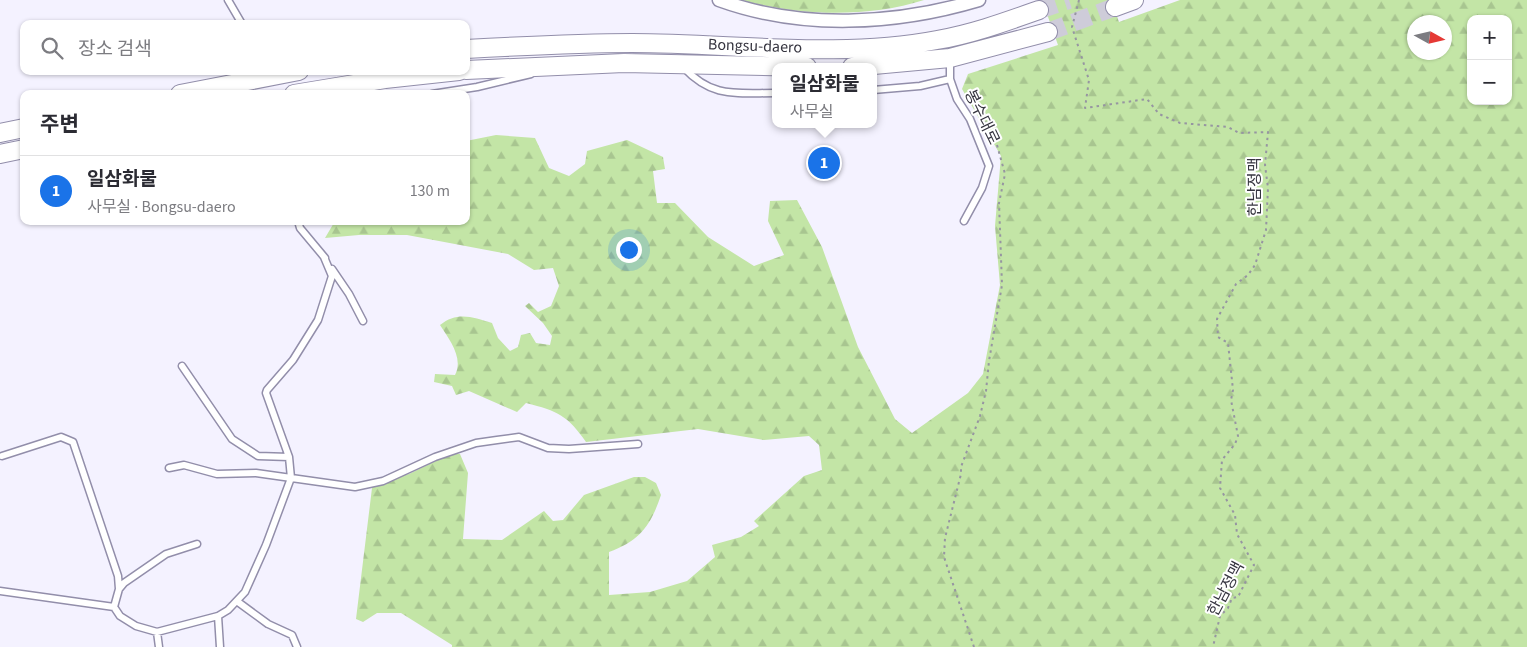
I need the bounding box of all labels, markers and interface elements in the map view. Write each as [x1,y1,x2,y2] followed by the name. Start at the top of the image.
[1407,15,1452,60] north arrow
[1467,15,1512,105] map controls
[1467,15,1512,60] button: +
[20,20,470,75] search box
[708,33,802,59] street label: Bongsu-daero
[38,34,66,62] icon: search
[78,36,152,63] text: 장소 검색
[1467,60,1512,105] button: −
[772,63,877,128] popup
[790,71,859,98] text: 일삼화물
[959,86,1005,149] street label: 봉수대로
[790,101,834,123] text: 사무실
[40,109,79,139] text: 주변
[808,144,840,182] pin: 1
[1244,158,1266,216] street label: 한남정맥
[87,166,157,193] text: 일삼화물
[52,180,60,202] text: 1
[410,180,450,202] text: 130 m
[87,196,236,218] text: 사무실 · Bongsu-daero
[616,237,642,263] your location
[1202,558,1250,620] street label: 한남정맥

